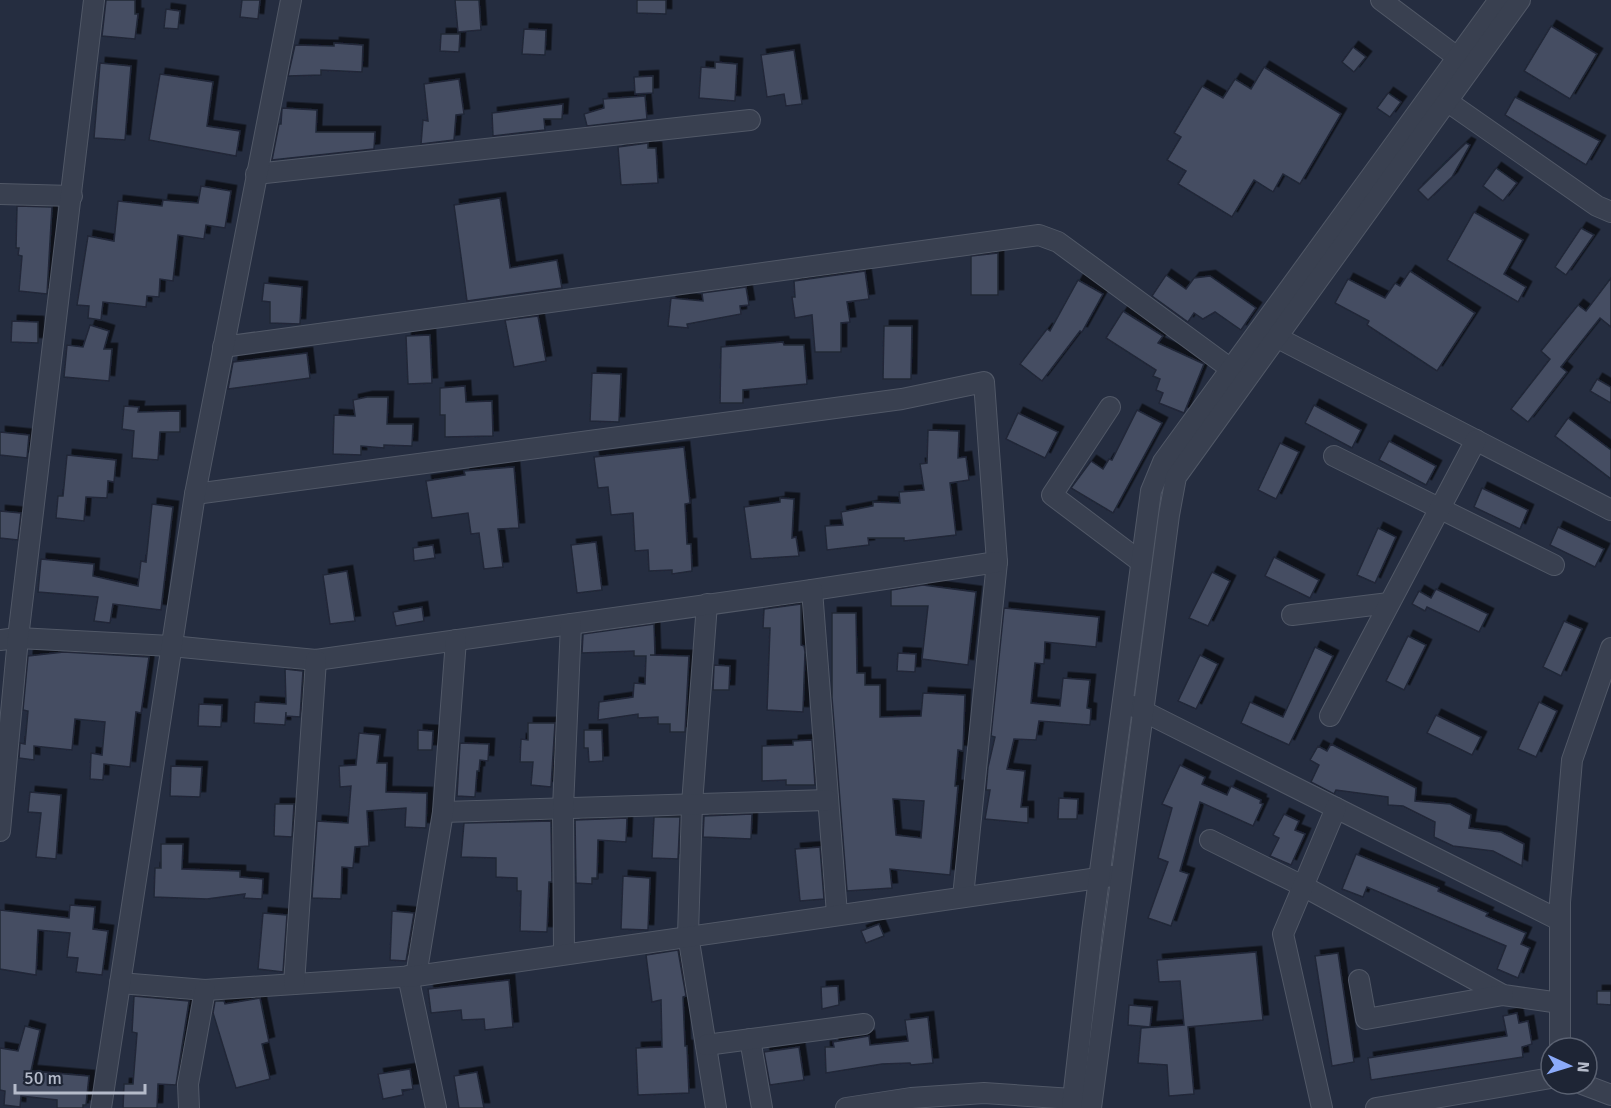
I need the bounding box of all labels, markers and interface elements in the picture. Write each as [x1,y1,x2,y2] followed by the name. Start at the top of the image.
[1539,1036,1599,1096] north arrow
[15,1057,146,1095] scale bar
[1573,1061,1593,1073] text: N
[24,1067,62,1089] text: 50 m

